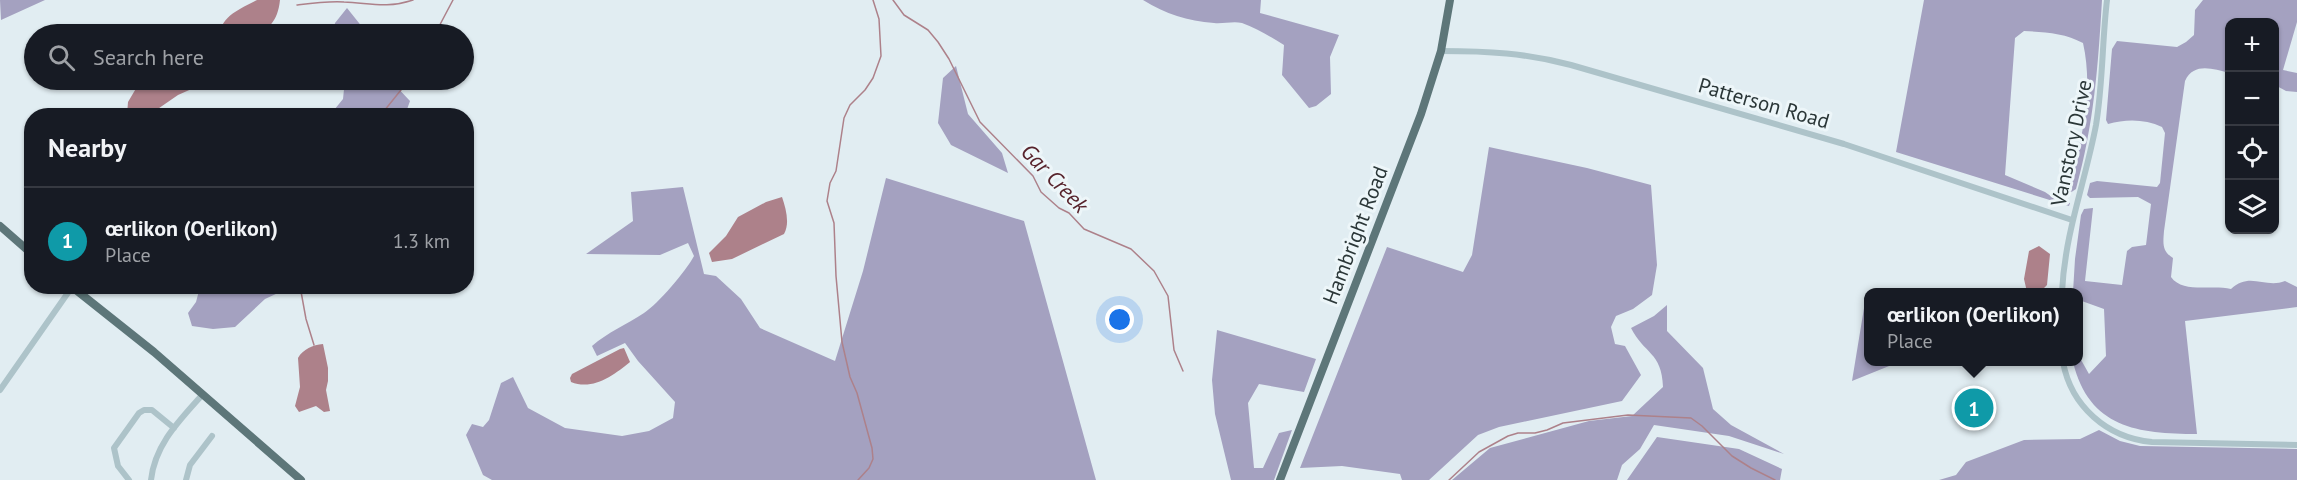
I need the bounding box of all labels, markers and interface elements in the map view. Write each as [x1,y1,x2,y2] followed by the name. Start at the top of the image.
[2225,18,2279,234] map controls
[2225,18,2279,72] button: +
[24,24,474,90] search box
[45,41,78,74] icon: search
[93,43,204,71] text: Search here
[1695,71,1833,135] street label: Patterson Road
[2225,72,2279,126] button: −
[2044,77,2098,210] street label: Vanstory Drive
[2225,126,2279,180] button: locate
[48,131,126,164] text: Nearby
[1015,138,1095,219] water label: Gar Creek
[1316,162,1394,308] street label: Hambright Road
[2225,180,2279,234] button: layers
[105,214,278,242] text: œrlikon (Oerlikon)
[62,228,73,254] text: 1
[393,228,450,254] text: 1.3 km
[105,242,151,268] text: Place
[1864,288,2083,366] popup
[1887,300,2060,328] text: œrlikon (Oerlikon)
[1105,305,1134,334] your location
[1887,328,1933,354] text: Place
[1954,386,1994,430] pin: 1

